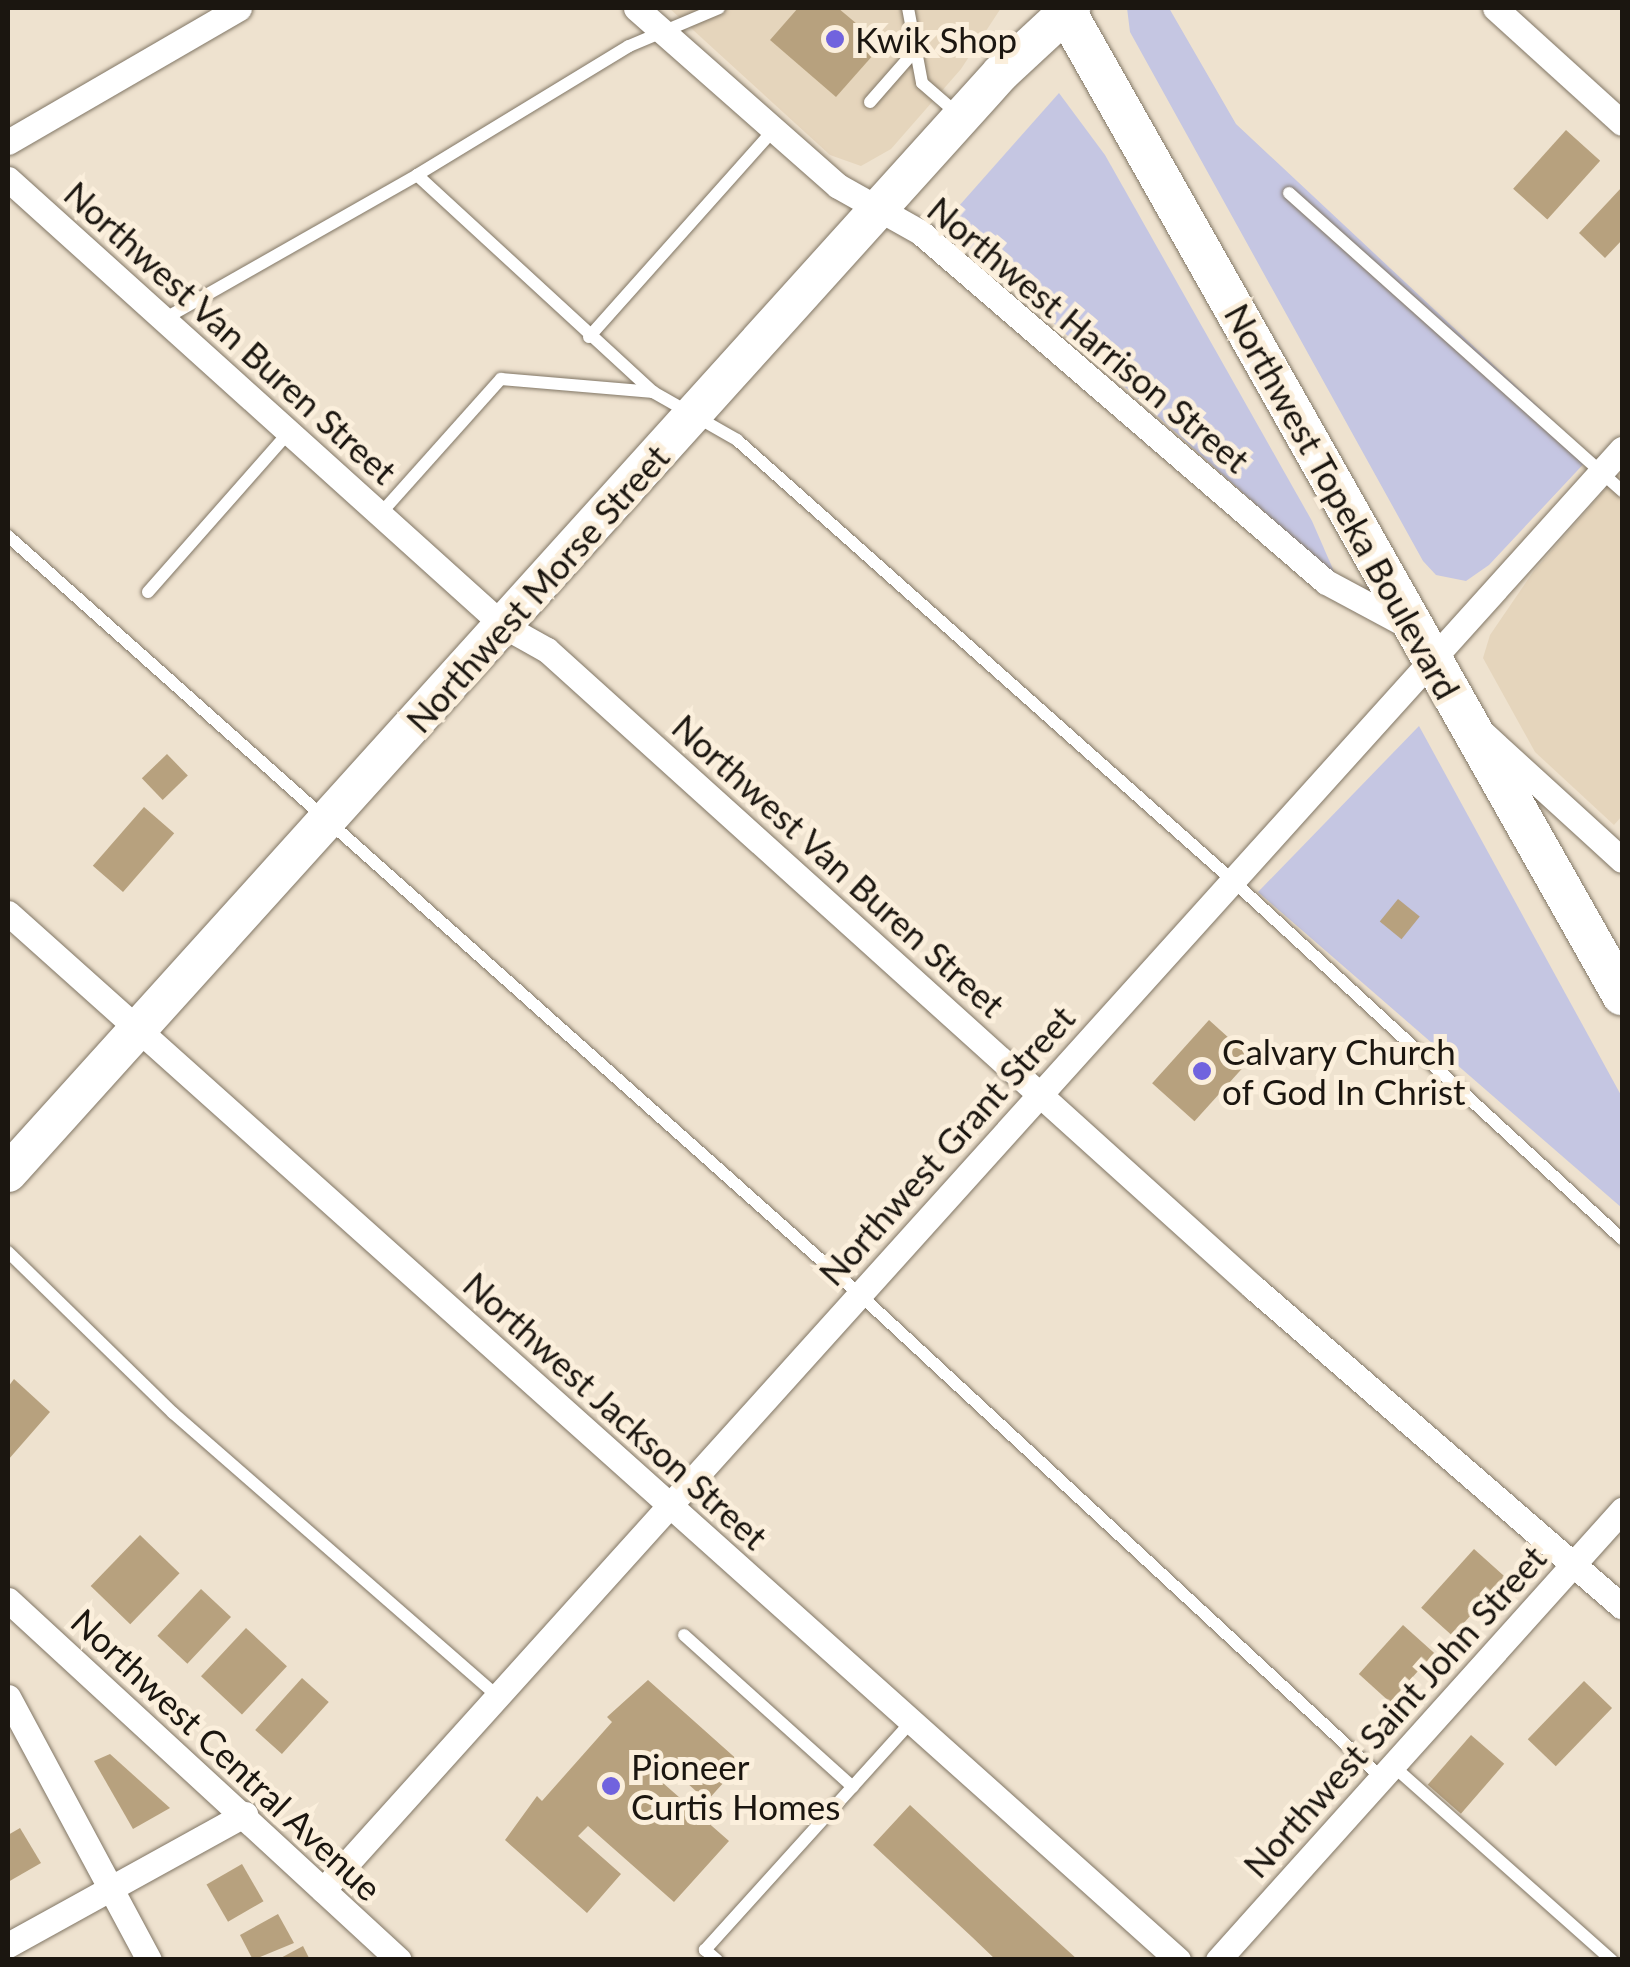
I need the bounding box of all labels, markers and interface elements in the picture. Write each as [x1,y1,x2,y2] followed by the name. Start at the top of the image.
[855,18,1017,60] place label: Kwik Shop
[824,28,846,50] marker: Kwik Shop
[56,172,406,492] street label: Northwest Van Buren Street
[920,187,1258,481] street label: Northwest Harrison Street
[1216,296,1470,706] street label: Northwest Topeka Boulevard
[397,436,677,740] street label: Northwest Morse Street
[664,705,1014,1025] street label: Northwest Van Buren Street
[810,997,1082,1293] street label: Northwest Grant Street
[1222,1030,1466,1112] place label: Calvary Church of God In Christ
[1191,1060,1213,1082] marker: Calvary Church of God In Christ
[455,1262,777,1558] street label: Northwest Jackson Street
[1234,1536,1554,1886] street label: Northwest Saint John Street
[63,1599,391,1909] street label: Northwest Central Avenue
[631,1745,840,1827] place label: Pioneer Curtis Homes
[600,1775,622,1797] marker: Pioneer Curtis Homes

